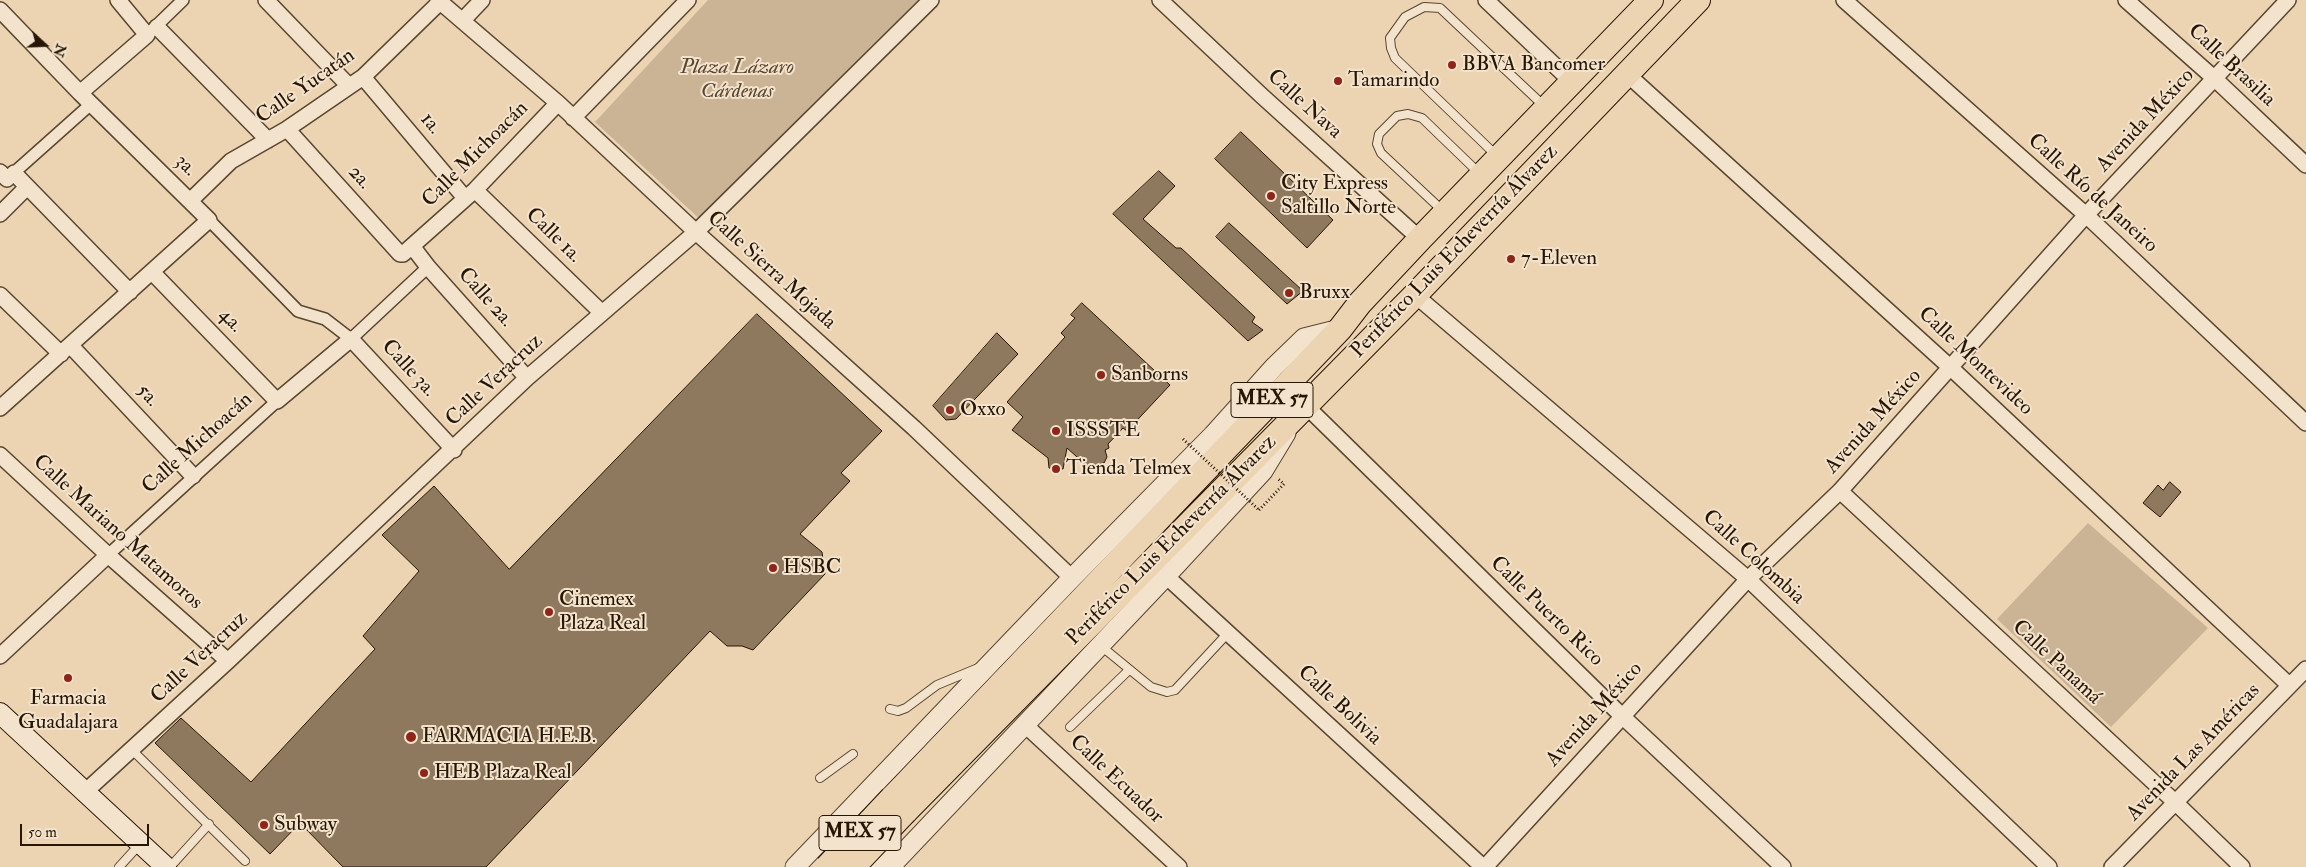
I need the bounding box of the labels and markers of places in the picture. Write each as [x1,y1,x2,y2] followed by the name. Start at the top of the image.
[1462,52,1605,78] place label: BBVA Bancomer
[1446,59,1458,71] marker: BBVA Bancomer
[1348,68,1439,94] place label: Tamarindo
[1332,75,1344,87] marker: Tamarindo
[1281,171,1396,221] place label: City Express Saltillo Norte
[1265,190,1277,202] marker: City Express Saltillo Norte
[1521,246,1597,272] place label: 7-Eleven
[1505,253,1517,265] marker: 7-Eleven
[1299,280,1350,306] place label: Bruxx
[1283,287,1295,299] marker: Bruxx
[1111,362,1188,388] place label: Sanborns
[1095,369,1107,381] marker: Sanborns
[960,397,1006,423] place label: Oxxo
[944,404,956,416] marker: Oxxo
[1066,418,1140,444] place label: ISSSTE
[1050,425,1062,437] marker: ISSSTE
[1066,456,1191,482] place label: Tienda Telmex
[1050,463,1062,475] marker: Tienda Telmex
[783,555,841,581] place label: HSBC
[767,562,779,574] marker: HSBC
[559,587,646,637] place label: Cinemex Plaza Real
[543,606,555,618] marker: Cinemex Plaza Real
[62,672,74,684] marker: Farmacia Guadalajara
[18,686,118,736] place label: Farmacia Guadalajara
[422,724,596,750] place label: FARMACIA H.E.B.
[404,730,418,744] marker: FARMACIA H.E.B.
[434,760,572,786] place label: HEB Plaza Real
[418,767,430,779] marker: HEB Plaza Real
[274,812,337,838] place label: Subway
[258,819,270,831] marker: Subway

